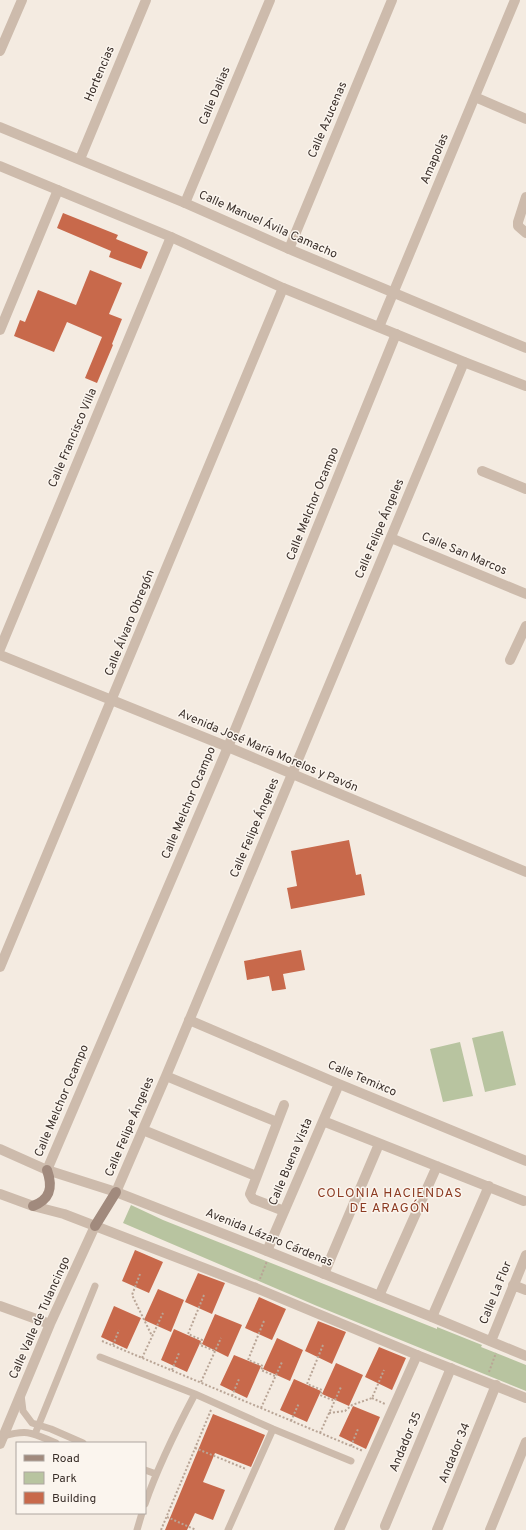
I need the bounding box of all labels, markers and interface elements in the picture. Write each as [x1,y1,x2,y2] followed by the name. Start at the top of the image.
[81,44,119,104] street label: Hortencias
[196,64,234,128] street label: Calle Dalias
[305,79,351,161] street label: Calle Azucenas
[417,131,453,187] street label: Amapolas
[196,187,340,263] street label: Calle Manuel Ávila Camacho
[45,386,101,490] street label: Calle Francisco Villa
[283,445,343,563] street label: Calle Melchor Ocampo
[352,477,408,581] street label: Calle Felipe Ángeles
[419,529,509,579] street label: Calle San Marcos
[101,567,159,679] street label: Calle Álvaro Obregón
[176,706,360,796] street label: Avenida José María Morelos y Pavón
[158,744,220,862] street label: Calle Melchor Ocampo
[227,776,283,880] street label: Calle Felipe Ángeles
[31,1042,93,1160] street label: Calle Melchor Ocampo
[325,1057,399,1101] street label: Calle Temixco
[102,1075,158,1179] street label: Calle Felipe Ángeles
[265,1116,317,1208] street label: Calle Buena Vista
[317,1186,463,1217] district label: COLONIA HACIENDAS DE ARAGÓN
[203,1205,335,1271] street label: Avenida Lázaro Cárdenas
[6,1254,74,1382] street label: Calle Valle de Tulancingo
[476,1259,516,1327] street label: Calle La Flor
[386,1409,426,1475] street label: Andador 35
[436,1420,474,1486] street label: Andador 34
[16,1442,146,1514] legend
[52,1451,80,1467] text: Road
[52,1471,77,1487] text: Park
[52,1491,96,1507] text: Building

